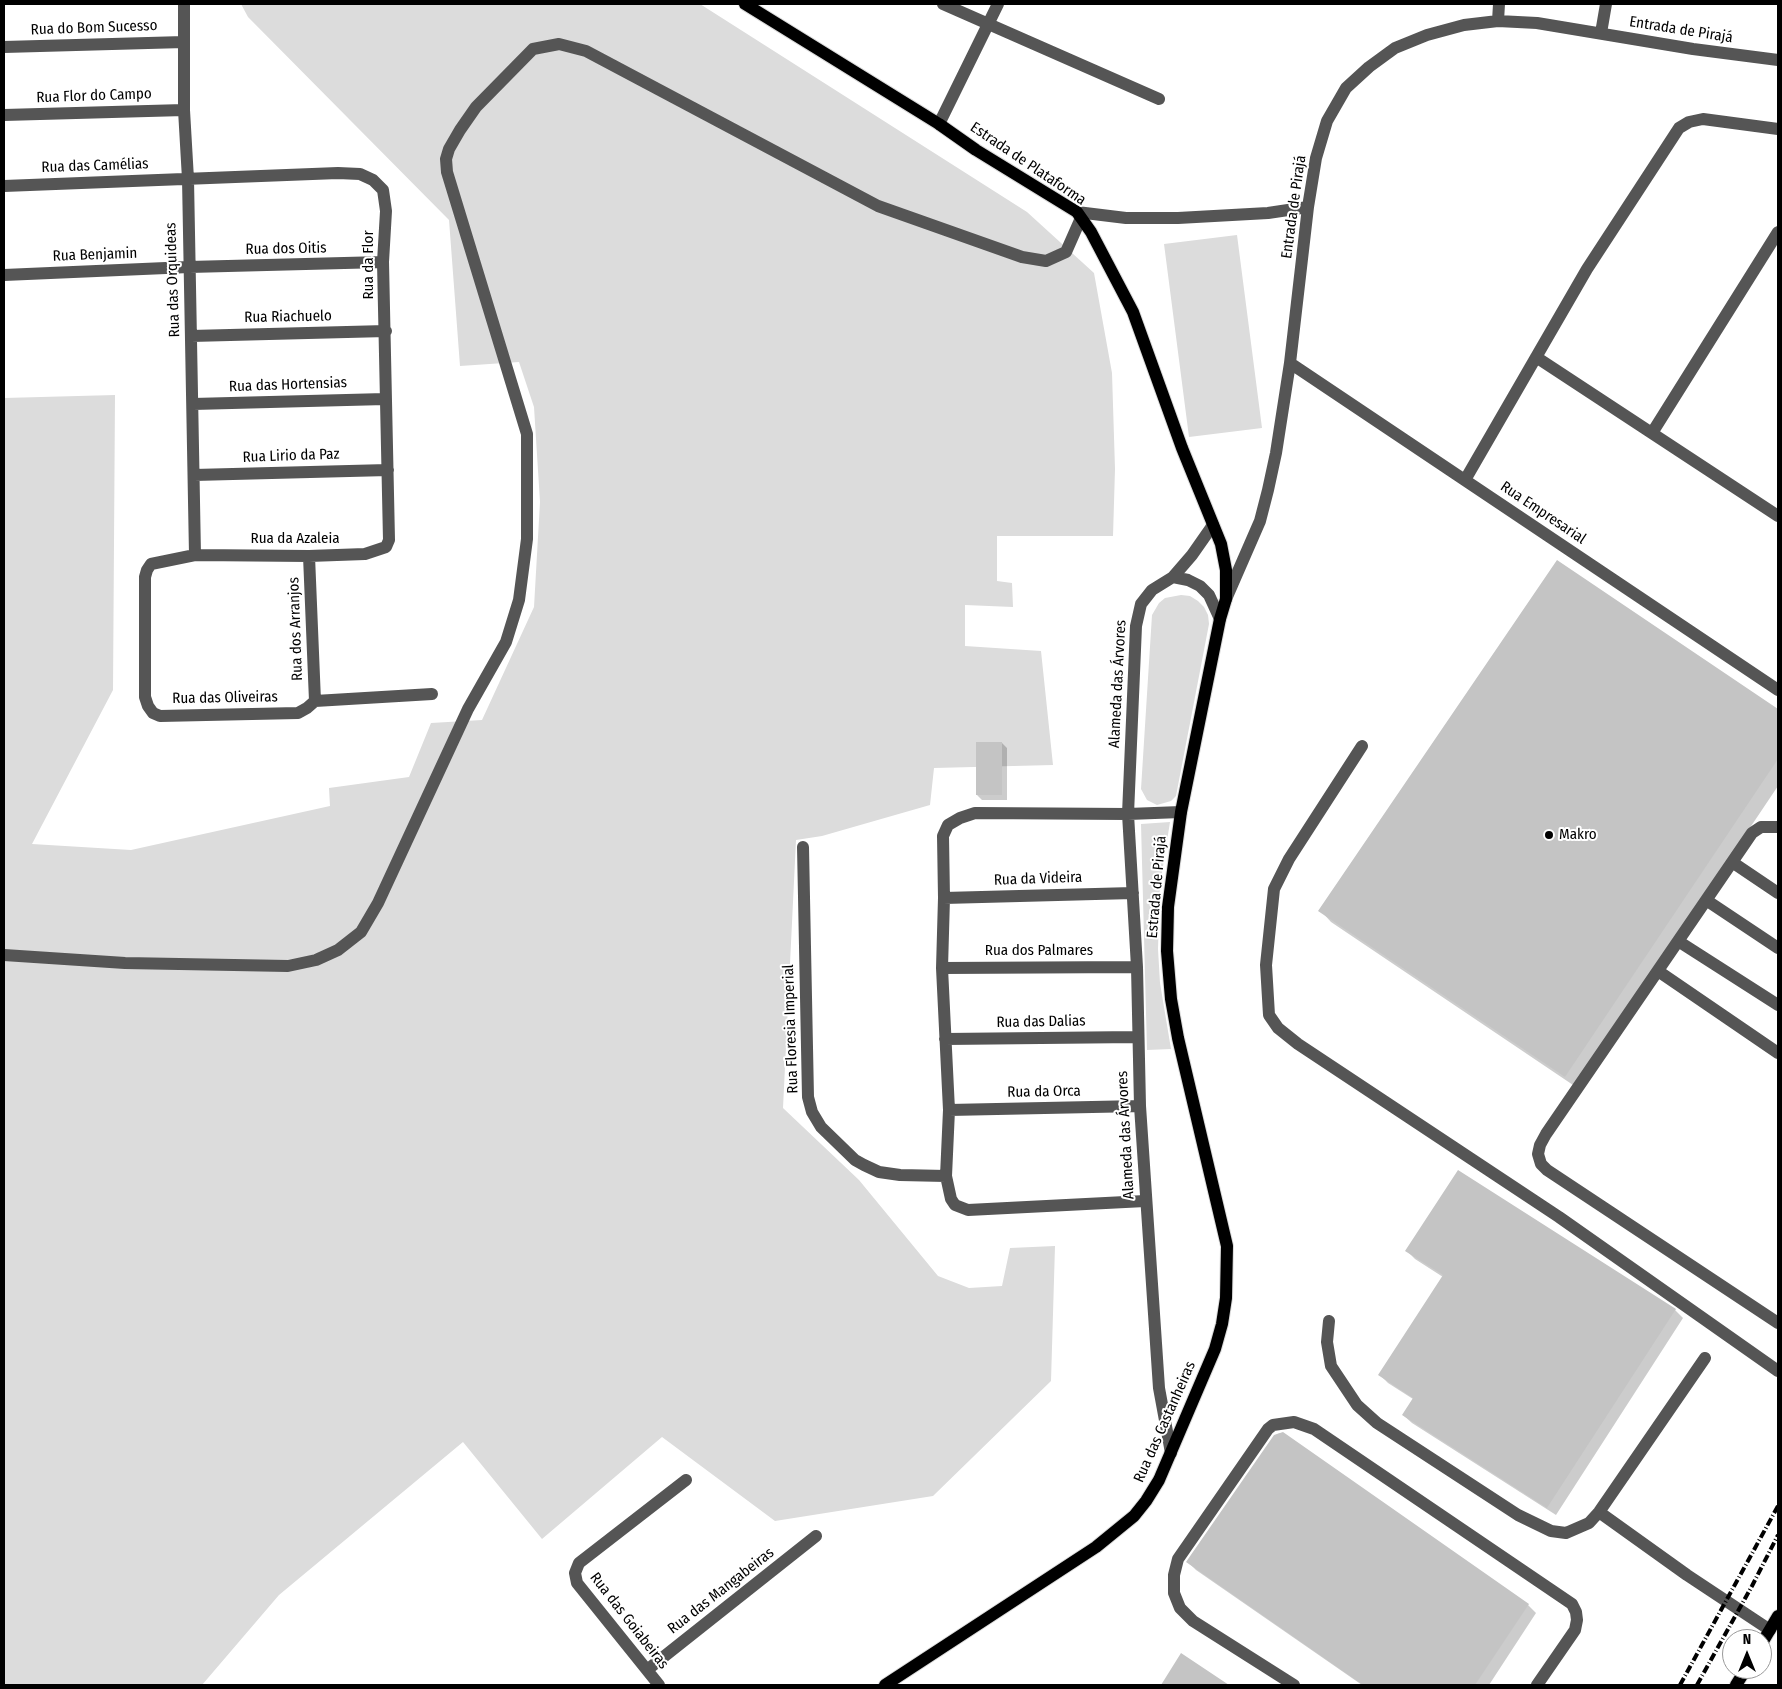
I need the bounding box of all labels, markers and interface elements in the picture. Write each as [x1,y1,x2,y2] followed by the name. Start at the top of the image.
[1628,13,1734,47] street label: Entrada de Pirajá
[30,17,158,39] street label: Rua do Bom Sucesso
[36,85,152,107] street label: Rua Flor do Campo
[967,119,1089,209] street label: Estrada de Plataforma
[1278,154,1310,260] street label: Entrada de Pirajá
[41,155,149,177] street label: Rua das Camélias
[162,222,184,338] street label: Rua das Orquideas
[360,230,378,300] street label: Rua da Flor
[245,239,327,259] street label: Rua dos Oitis
[52,245,138,265] street label: Rua Benjamin
[244,307,332,327] street label: Rua Riachuelo
[229,374,347,396] street label: Rua das Hortensias
[242,445,340,467] street label: Rua Lirio da Paz
[1497,478,1589,548] street label: Rua Empresarial
[250,530,340,548] street label: Rua da Azaleia
[285,577,307,681] street label: Rua dos Arranjos
[1106,619,1130,749] street label: Alameda das Árvores
[172,688,278,708] street label: Rua das Oliveiras
[1559,826,1597,844] place label: Makro
[1543,829,1555,841] marker: Makro
[1144,835,1170,939] street label: Estrada de Pirajá
[993,868,1083,890] street label: Rua da Videira
[985,942,1093,960] street label: Rua dos Palmares
[780,964,802,1094] street label: Rua Floresia Imperial
[996,1012,1086,1032] street label: Rua das Dalias
[1114,1070,1138,1200] street label: Alameda das Árvores
[1007,1082,1081,1102] street label: Rua da Orca
[1130,1359,1200,1485] street label: Rua das Castanheiras
[664,1544,778,1638] street label: Rua das Mangabeiras
[586,1569,672,1673] street label: Rua das Goiabeiras
[1722,1629,1772,1679] north arrow
[1743,1631,1751,1648] text: N

